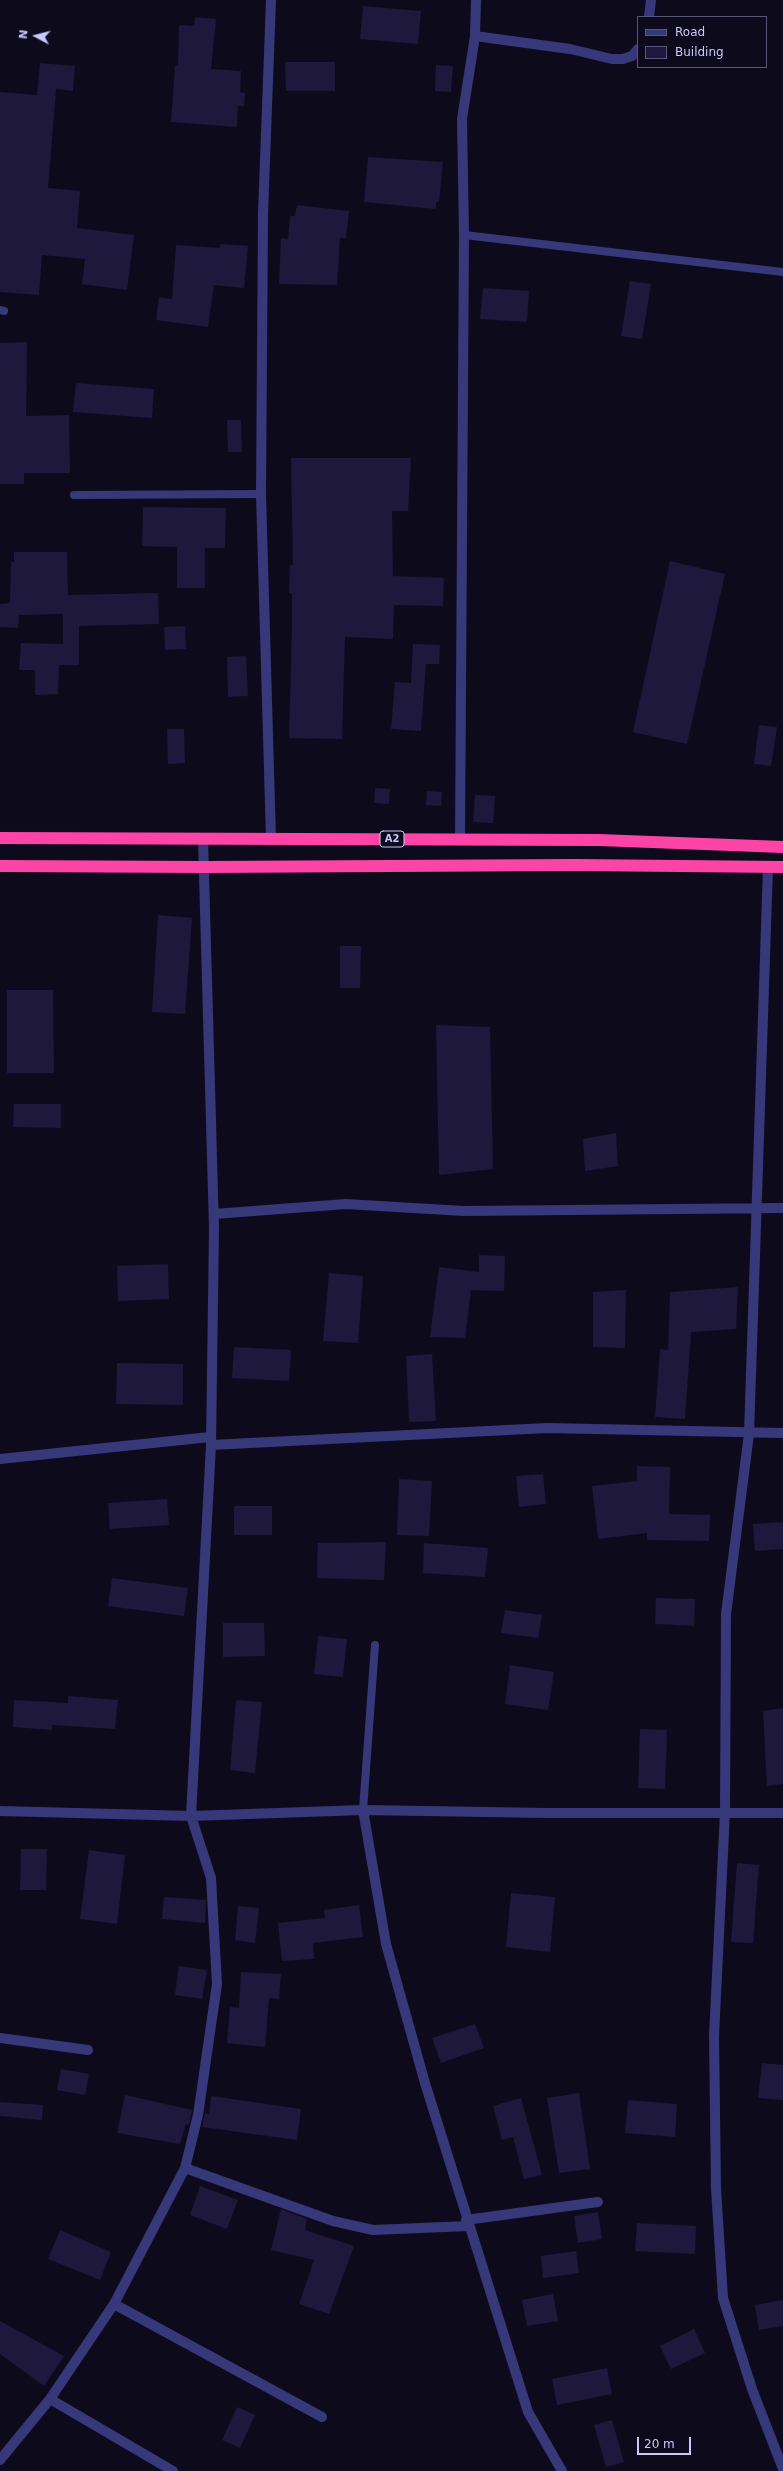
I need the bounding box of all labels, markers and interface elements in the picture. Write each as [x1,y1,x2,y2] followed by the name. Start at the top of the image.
[16,16,56,56] north arrow
[637,16,767,68] legend
[675,25,705,39] text: Road
[17,29,31,40] text: N
[675,45,724,59] text: Building
[380,831,404,847] road number: A2
[639,2429,693,2455] scale bar
[644,2437,675,2451] text: 20 m

